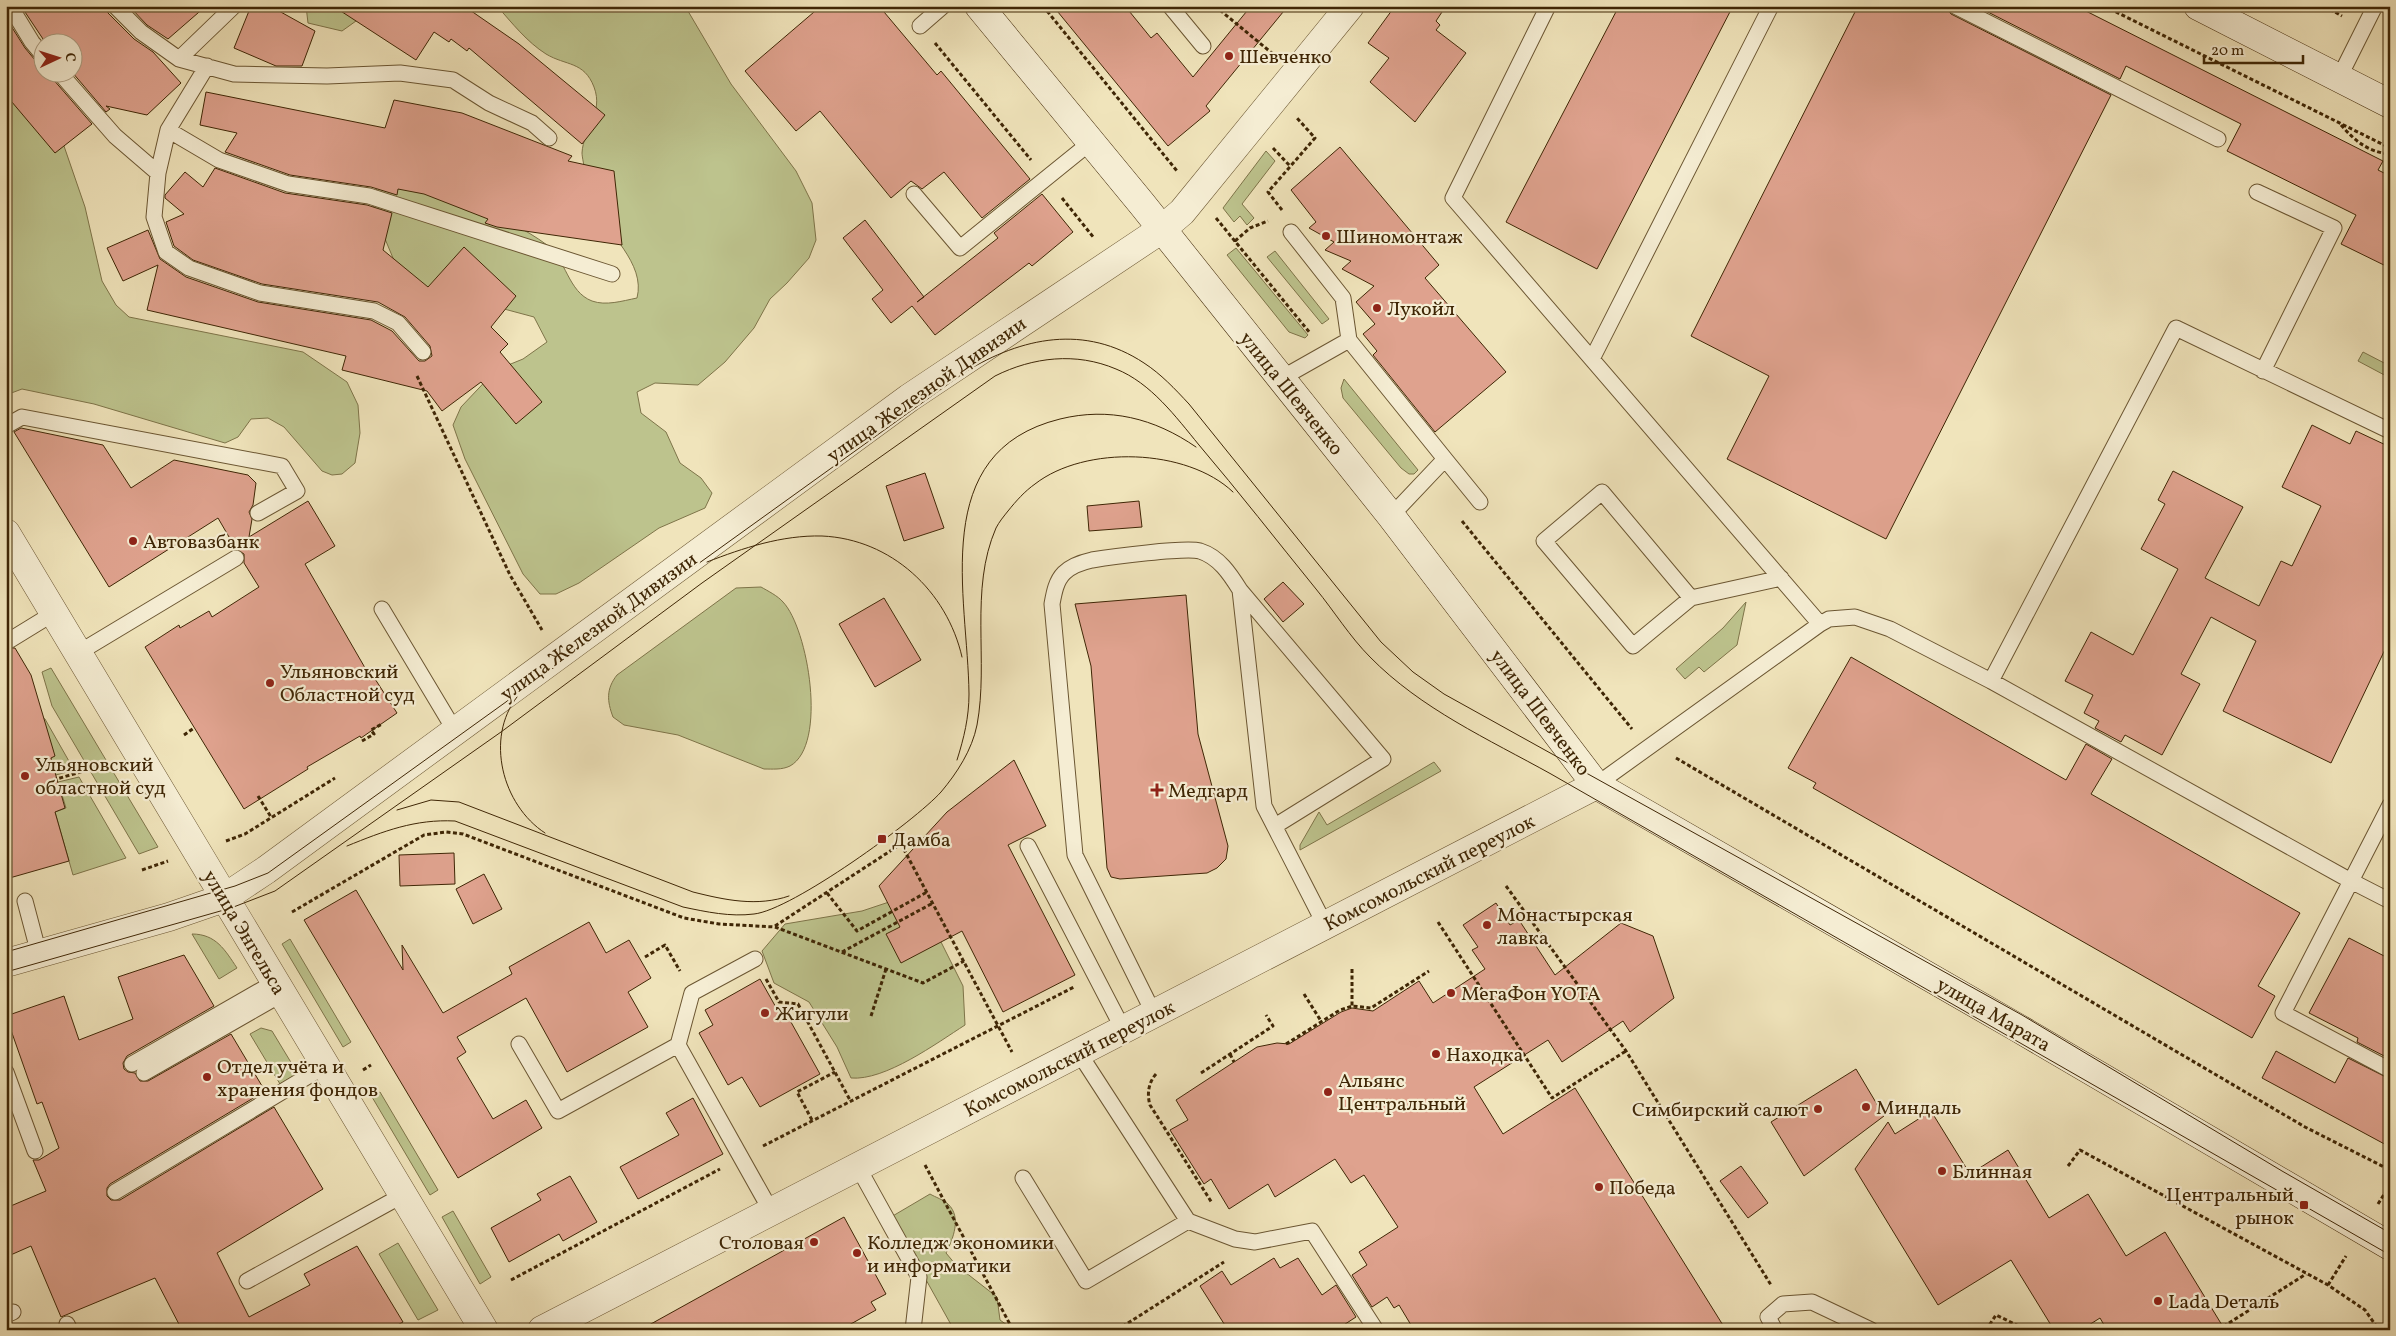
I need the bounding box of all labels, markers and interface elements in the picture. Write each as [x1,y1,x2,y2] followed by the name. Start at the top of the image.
[32,32,82,82] north arrow
[2204,32,2302,64] scale bar
[2211,41,2244,62] text: 20 m
[1239,44,1332,72] place label: Шевченко
[1223,50,1235,62] marker: Шевченко
[60,52,79,62] text: С
[1336,224,1463,252] place label: Шиномонтаж
[1320,230,1332,242] marker: Шиномонтаж
[1387,296,1455,324] place label: Лукойл
[1371,302,1383,314] marker: Лукойл
[822,311,1033,470] street label: улица Железной Дивизии
[1232,326,1349,462] street label: улица Шевченко
[143,529,260,557] place label: Автовазбанк
[127,535,139,547] marker: Автовазбанк
[495,546,704,709] street label: улица Железной Дивизии
[1482,644,1596,782] street label: улица Шевченко
[280,659,415,710] place label: Ульяновский Областной суд
[264,677,276,689] marker: Ульяновский Областной суд
[35,752,166,803] place label: Ульяновский областной суд
[19,770,31,782] marker: Ульяновский областной суд
[1168,778,1248,806] place label: Медгард
[1150,783,1164,797] marker: Медгард
[1320,808,1540,939] street label: Комсомольский переулок
[892,827,951,855] place label: Дамба
[876,833,888,845] marker: Дамба
[195,865,292,1001] street label: улица Энгельса
[1497,902,1633,953] place label: Монастырская лавка
[1481,919,1493,931] marker: Монастырская лавка
[1930,972,2056,1060] street label: улица Марата
[1461,981,1601,1009] place label: МегаФон YOTA
[1445,987,1457,999] marker: МегаФон YOTA
[960,994,1180,1125] street label: Комсомольский переулок
[775,1001,849,1029] place label: Жигули
[759,1007,771,1019] marker: Жигули
[1446,1042,1523,1070] place label: Находка
[1430,1048,1442,1060] marker: Находка
[217,1054,378,1105] place label: Отдел учёта и хранения фондов
[1338,1068,1466,1119] place label: Альянс Центральный
[201,1071,213,1083] marker: Отдел учёта и хранения фондов
[1322,1086,1334,1098] marker: Альянс Центральный
[1876,1095,1961,1123] place label: Миндаль
[1632,1097,1808,1125] place label: Симбирский салют
[1860,1101,1872,1113] marker: Миндаль
[1812,1103,1824,1115] marker: Симбирский салют
[1952,1159,2032,1187] place label: Блинная
[1936,1165,1948,1177] marker: Блинная
[1609,1175,1676,1203] place label: Победа
[1593,1181,1605,1193] marker: Победа
[2166,1182,2294,1233] place label: Центральный рынок
[2298,1199,2310,1211] marker: Центральный рынок
[719,1230,804,1258] place label: Столовая
[867,1230,1054,1281] place label: Колледж экономики и информатики
[808,1236,820,1248] marker: Столовая
[851,1247,863,1259] marker: Колледж экономики и информатики
[2168,1289,2279,1317] place label: Lada Dеталь
[2152,1295,2164,1307] marker: Lada Dеталь

